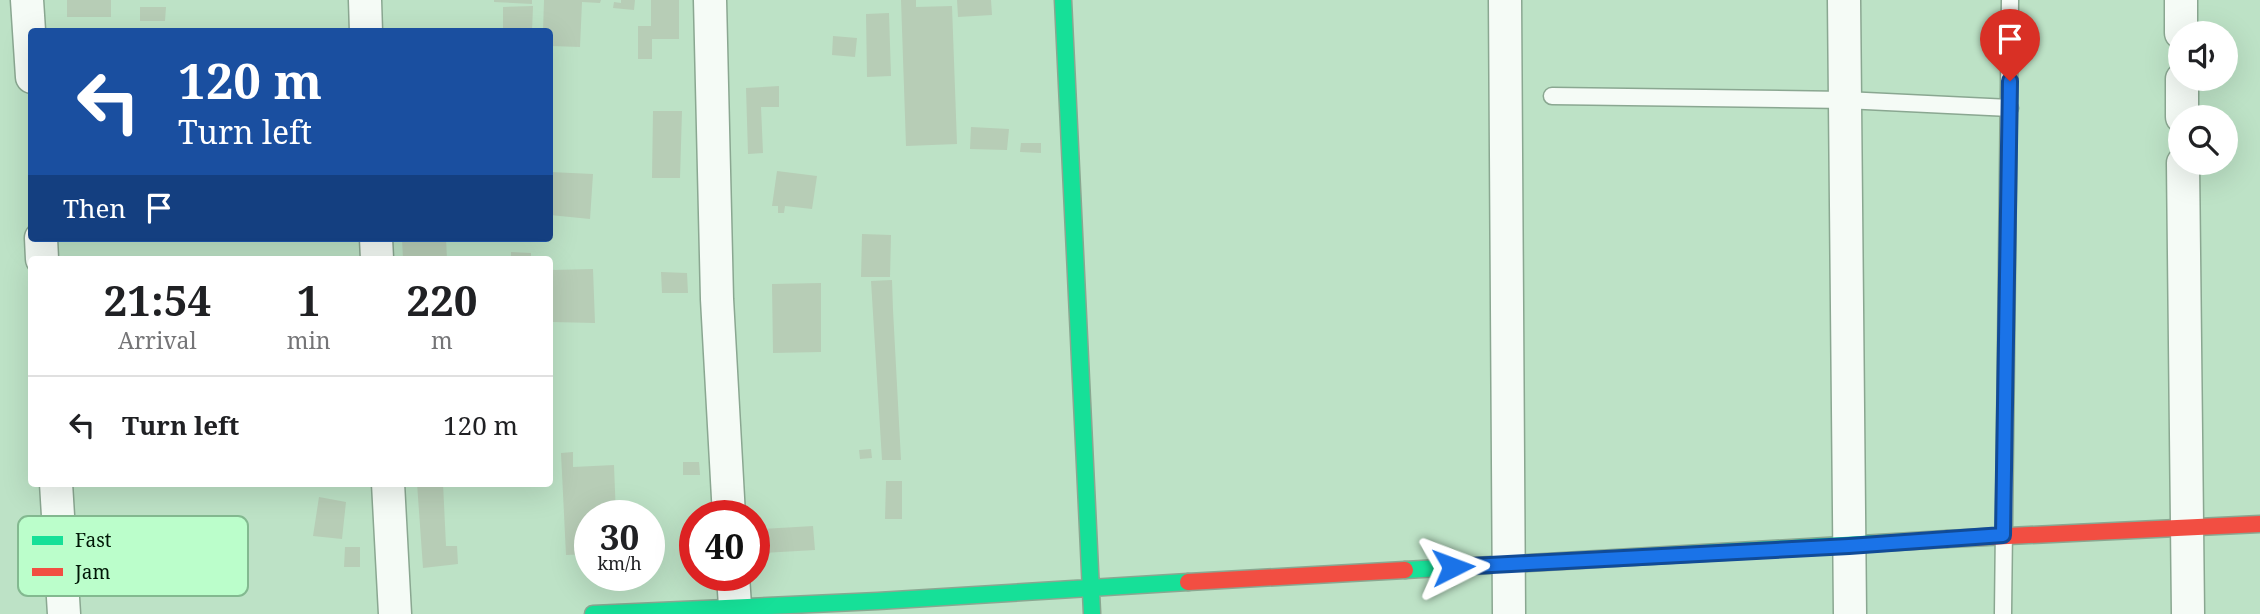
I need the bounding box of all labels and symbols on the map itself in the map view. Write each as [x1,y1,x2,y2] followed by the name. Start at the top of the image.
[1980,9,2040,81] pin
[679,500,770,591] speed limit sign: 40
[18,516,248,596] legend
[75,527,112,553] text: Fast
[1416,530,1490,604] position arrow
[74,559,110,585] text: Jam

